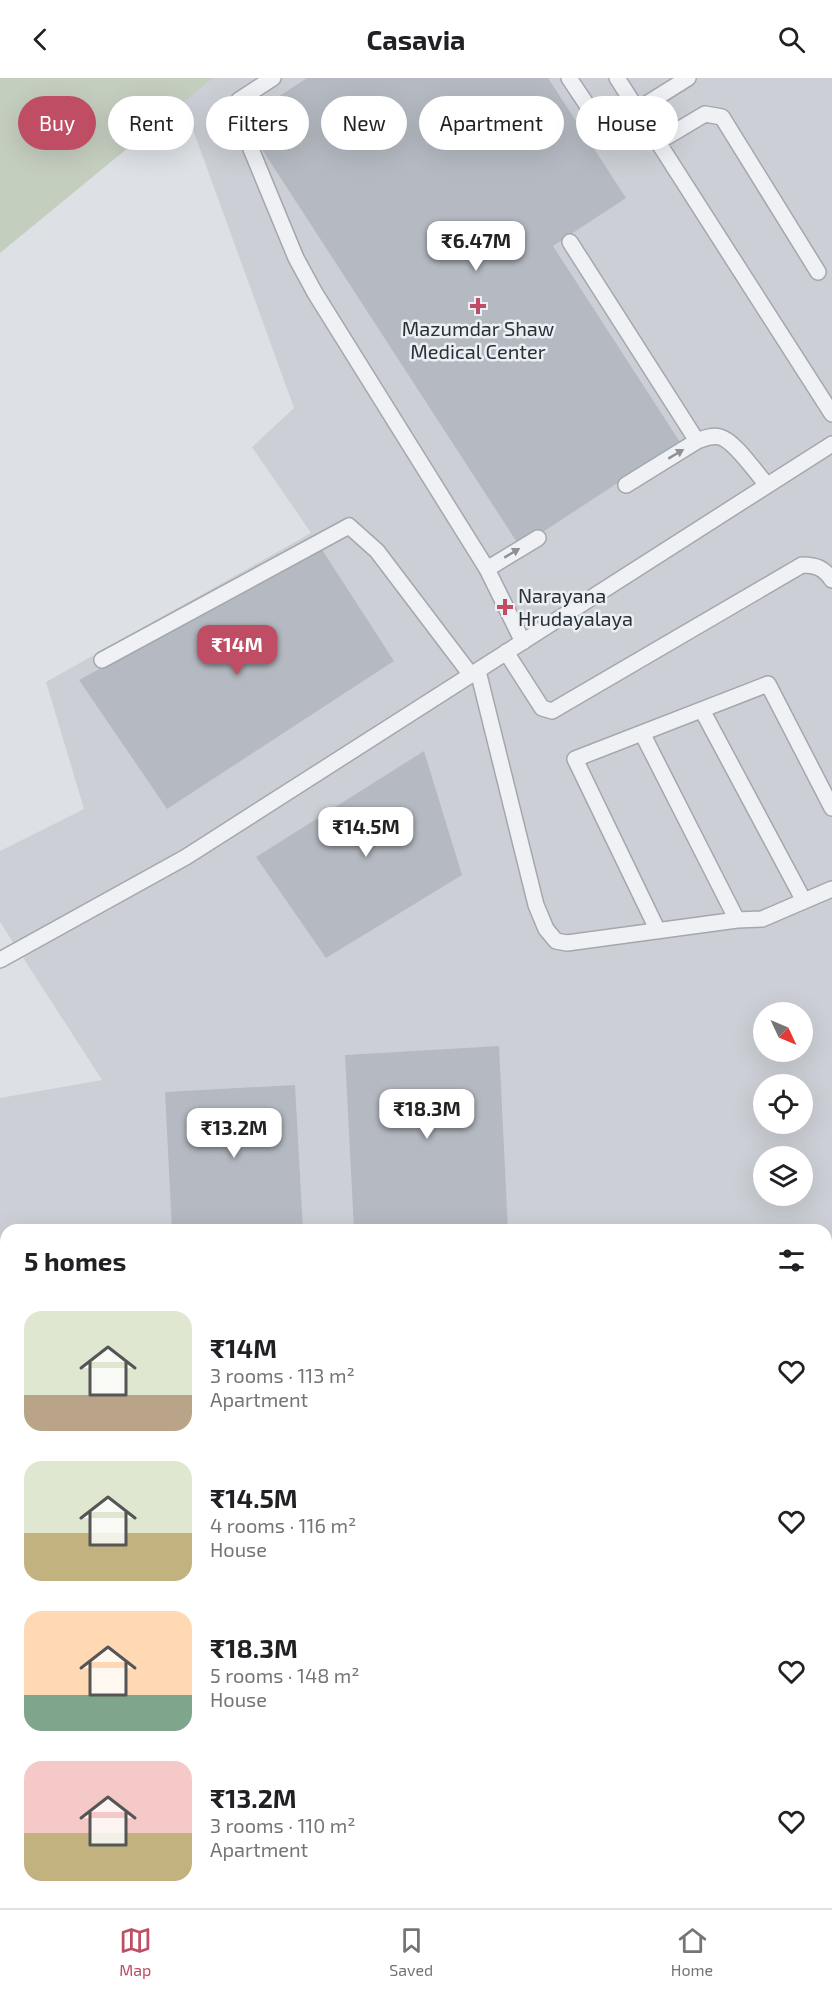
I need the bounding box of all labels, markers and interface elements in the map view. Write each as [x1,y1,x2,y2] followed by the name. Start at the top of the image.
[24,23,57,56] icon: back
[366,23,466,55] text: Casavia
[775,23,808,56] icon: search
[18,96,96,150] chip: Buy
[108,96,194,150] chip: Rent
[206,96,309,150] chip: Filters
[321,96,407,150] chip: New
[419,96,564,150] chip: Apartment
[576,96,678,150] chip: House
[427,221,525,272] pin: ₹6.47M
[441,228,511,252] text: ₹6.47M
[469,297,487,315] marker: Mazumdar Shaw Medical Center
[402,316,554,363] place label: Mazumdar Shaw Medical Center
[668,449,684,460] one-way arrow
[504,548,520,559] one-way arrow
[518,583,633,630] place label: Narayana Hrudayalaya
[496,598,514,616] marker: Narayana Hrudayalaya
[201,625,273,676] pin: ₹14M
[211,632,263,656] text: ₹14M
[317,807,415,858] pin: ₹14.5M
[332,814,400,838] text: ₹14.5M
[753,1002,813,1062] north arrow
[753,1002,813,1206] map controls
[753,1074,813,1134] button: locate
[378,1089,476,1140] pin: ₹18.3M
[393,1096,461,1120] text: ₹18.3M
[185,1108,283,1159] pin: ₹13.2M
[201,1115,267,1139] text: ₹13.2M
[753,1146,813,1206] button: layers
[775,1244,808,1277] icon: filters
[24,1245,126,1276] text: 5 homes
[210,1332,277,1363] text: ₹14M
[72,1335,144,1407] icon: home
[775,1355,808,1388] icon: heart
[210,1363,355,1387] text: 3 rooms · 113 m²
[210,1387,308,1411] text: Apartment
[210,1482,298,1513] text: ₹14.5M
[72,1485,144,1557] icon: home
[775,1505,808,1538] icon: heart
[210,1513,356,1537] text: 4 rooms · 116 m²
[210,1537,267,1561] text: House
[210,1632,298,1663] text: ₹18.3M
[72,1635,144,1707] icon: home
[775,1655,808,1688] icon: heart
[210,1663,360,1687] text: 5 rooms · 148 m²
[210,1687,267,1711] text: House
[210,1782,297,1813] text: ₹13.2M
[72,1785,144,1857] icon: home
[775,1805,808,1838] icon: heart
[210,1813,356,1837] text: 3 rooms · 110 m²
[210,1837,308,1861] text: Apartment
[119,1924,152,1979] tab: Map
[389,1924,433,1979] tab: Saved
[671,1924,713,1979] tab: Home

